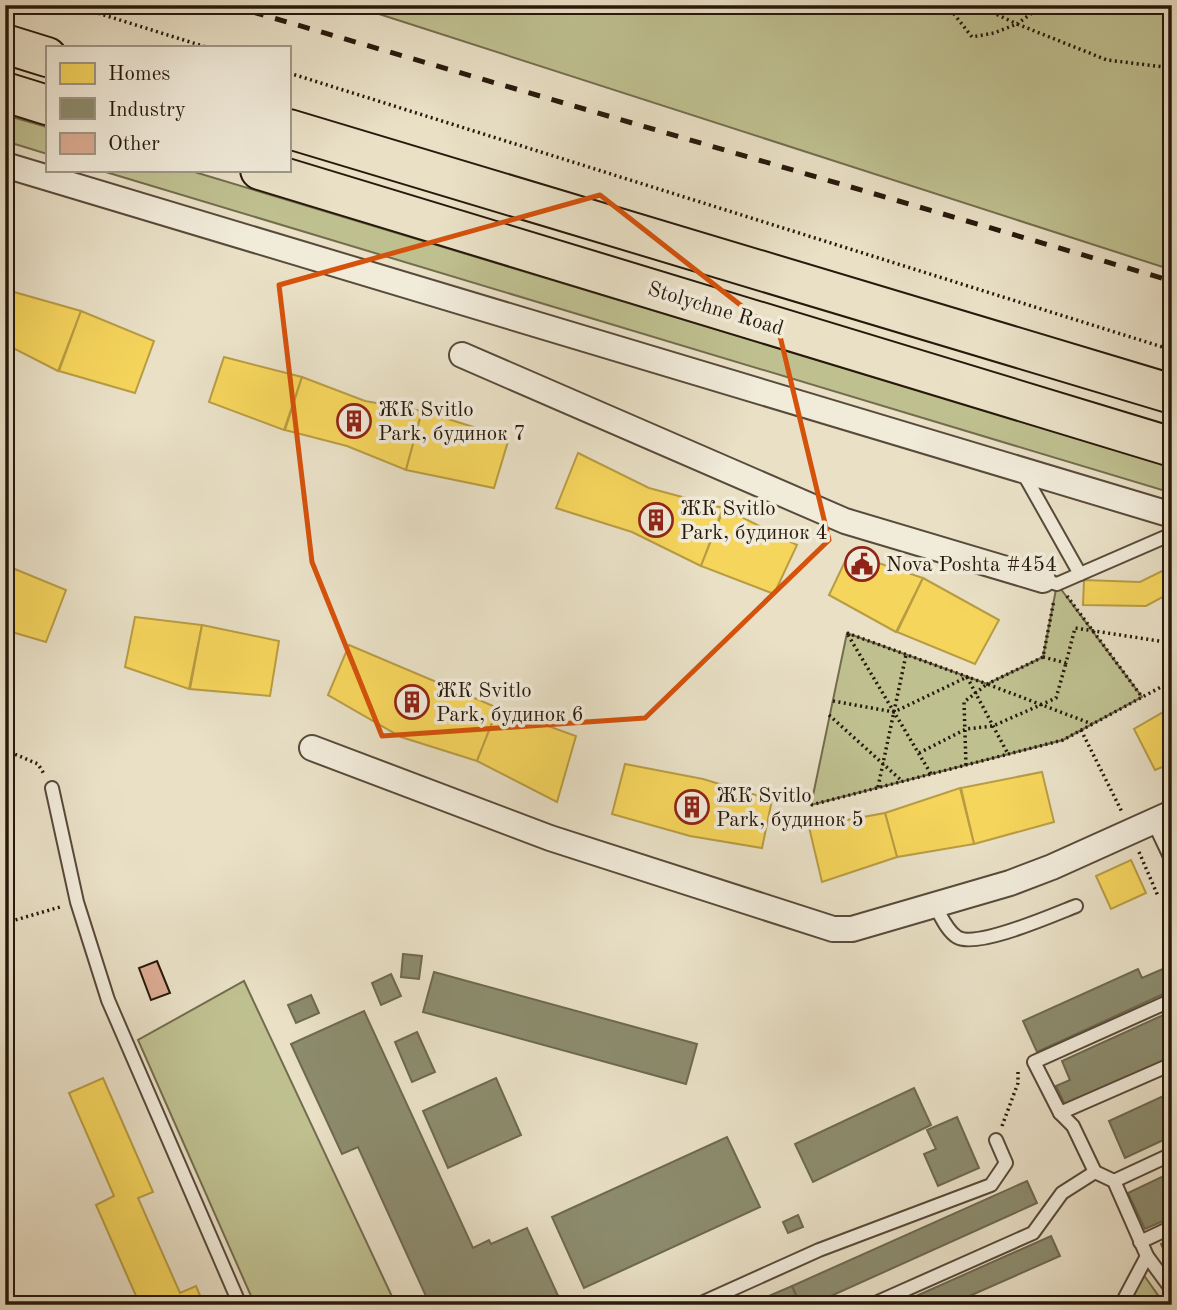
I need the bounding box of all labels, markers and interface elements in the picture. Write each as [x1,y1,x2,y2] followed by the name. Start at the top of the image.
[46,46,290,172] legend
[108,64,170,85] text: Homes
[108,100,186,121] text: Industry
[108,134,160,155] text: Other
[645,279,786,340] street label: Stolychne Road
[378,400,526,445] place label: ЖК Svitlo Park, будинок 7
[335,402,373,440] building icon: ЖК Svitlo Park, будинок 7
[680,499,828,544] place label: ЖК Svitlo Park, будинок 4
[637,501,675,539] building icon: ЖК Svitlo Park, будинок 4
[843,545,881,583] public building icon: Nova Poshta #454
[886,555,1057,576] place label: Nova Poshta #454
[436,681,584,726] place label: ЖК Svitlo Park, будинок 6
[393,683,431,721] building icon: ЖК Svitlo Park, будинок 6
[716,786,864,831] place label: ЖК Svitlo Park, будинок 5
[673,788,711,826] building icon: ЖК Svitlo Park, будинок 5

